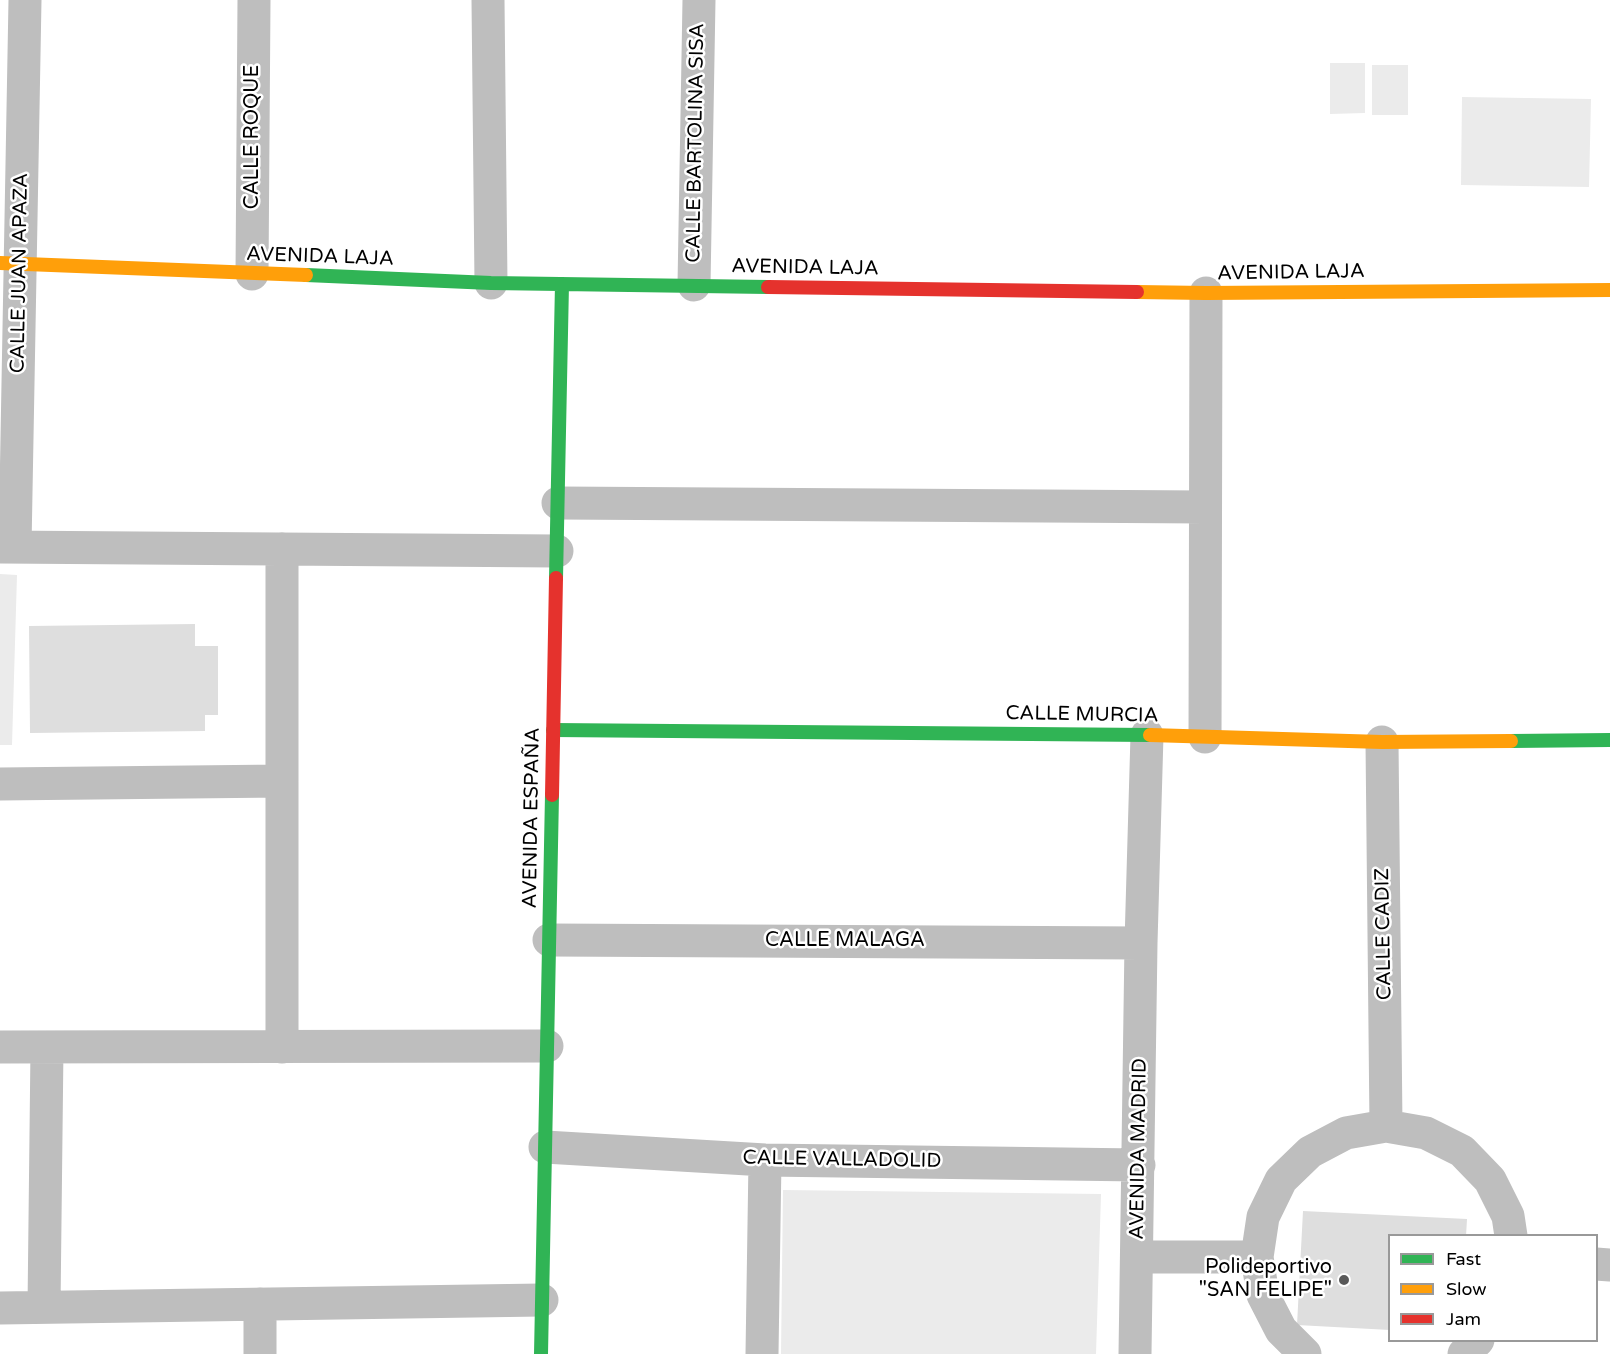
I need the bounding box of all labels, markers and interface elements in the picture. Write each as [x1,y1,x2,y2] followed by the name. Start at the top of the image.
[682,23,710,263] street label: CALLE BARTOLINA SISA
[241,65,265,209] street label: CALLE ROQUE
[6,173,34,373] street label: CALLE JUAN APAZA
[246,242,394,272] street label: AVENIDA LAJA
[731,255,879,281] street label: AVENIDA LAJA
[1217,260,1365,286] street label: AVENIDA LAJA
[1005,702,1159,728] street label: CALLE MURCIA
[518,727,546,909] street label: AVENIDA ESPAÑA
[1371,868,1397,1000] street label: CALLE CADIZ
[765,929,925,953] street label: CALLE MALAGA
[1125,1058,1153,1240] street label: AVENIDA MADRID
[742,1146,942,1174] street label: CALLE VALLADOLID
[1388,1234,1598,1342] legend
[1446,1248,1481,1270] text: Fast
[1199,1256,1332,1303] place label: Polideportivo "SAN FELIPE"
[1337,1273,1351,1287] marker: Polideportivo "SAN FELIPE"
[1446,1278,1487,1300] text: Slow
[1446,1308,1481,1330] text: Jam

